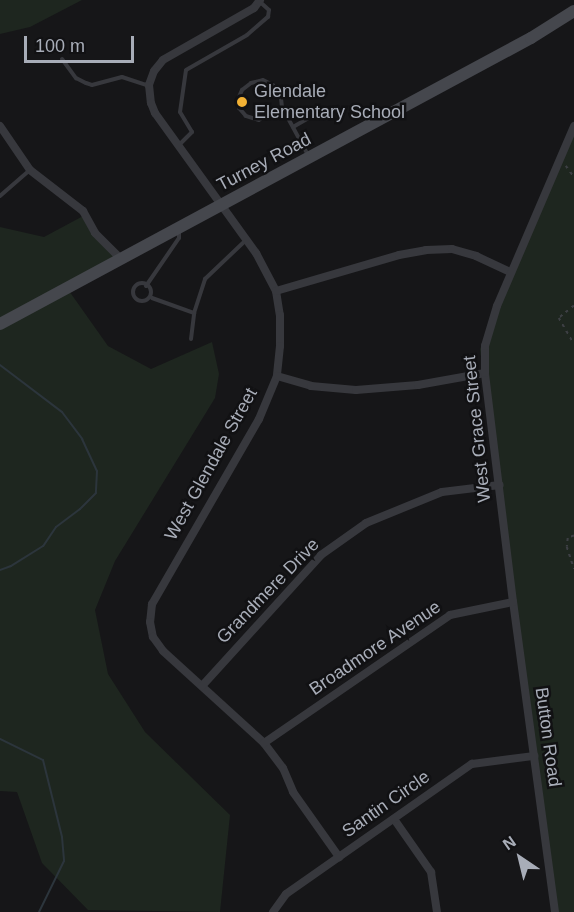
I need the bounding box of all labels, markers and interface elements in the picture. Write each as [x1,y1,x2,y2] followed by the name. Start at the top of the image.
[27,24,136,62] scale bar
[35,36,85,56] text: 100 m
[254,81,405,124] place label: Glendale Elementary School
[235,95,249,109] marker: Glendale Elementary School
[213,128,315,196] street label: Turney Road
[459,354,495,504] street label: West Grace Street
[160,384,262,544] street label: West Glendale Street
[212,534,324,648] street label: Grandmere Drive
[305,596,445,700] street label: Broadmore Avenue
[530,686,566,788] street label: Button Road
[338,766,434,842] street label: Santin Circle
[490,828,550,888] north arrow
[500,833,519,853] text: N

